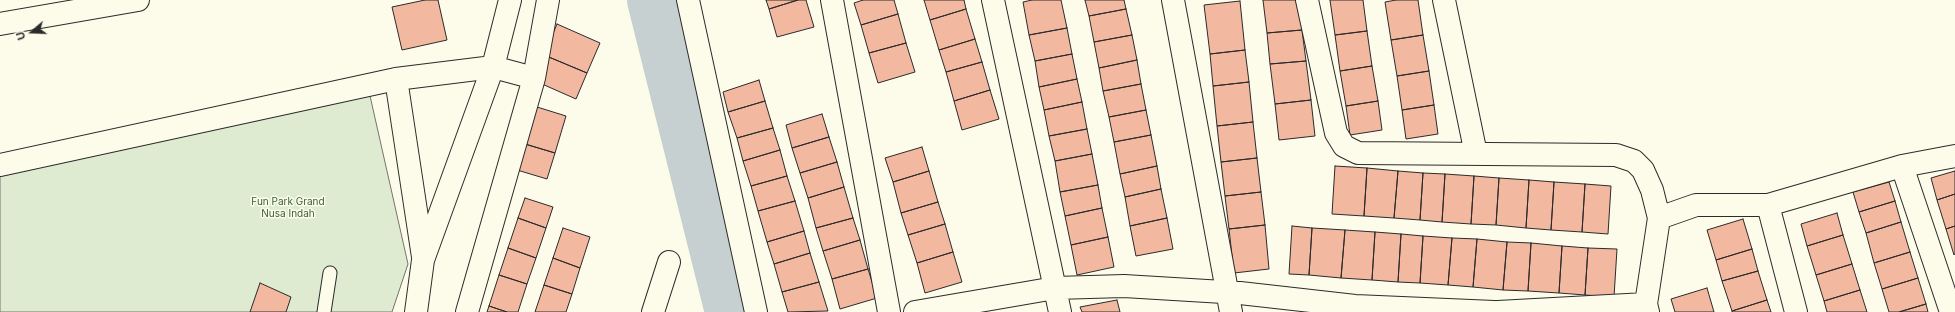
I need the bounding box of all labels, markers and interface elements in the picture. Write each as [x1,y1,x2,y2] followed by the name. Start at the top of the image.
[12,12,52,52] north arrow
[13,30,29,42] text: U
[251,196,325,220] park label: Fun Park Grand Nusa Indah

